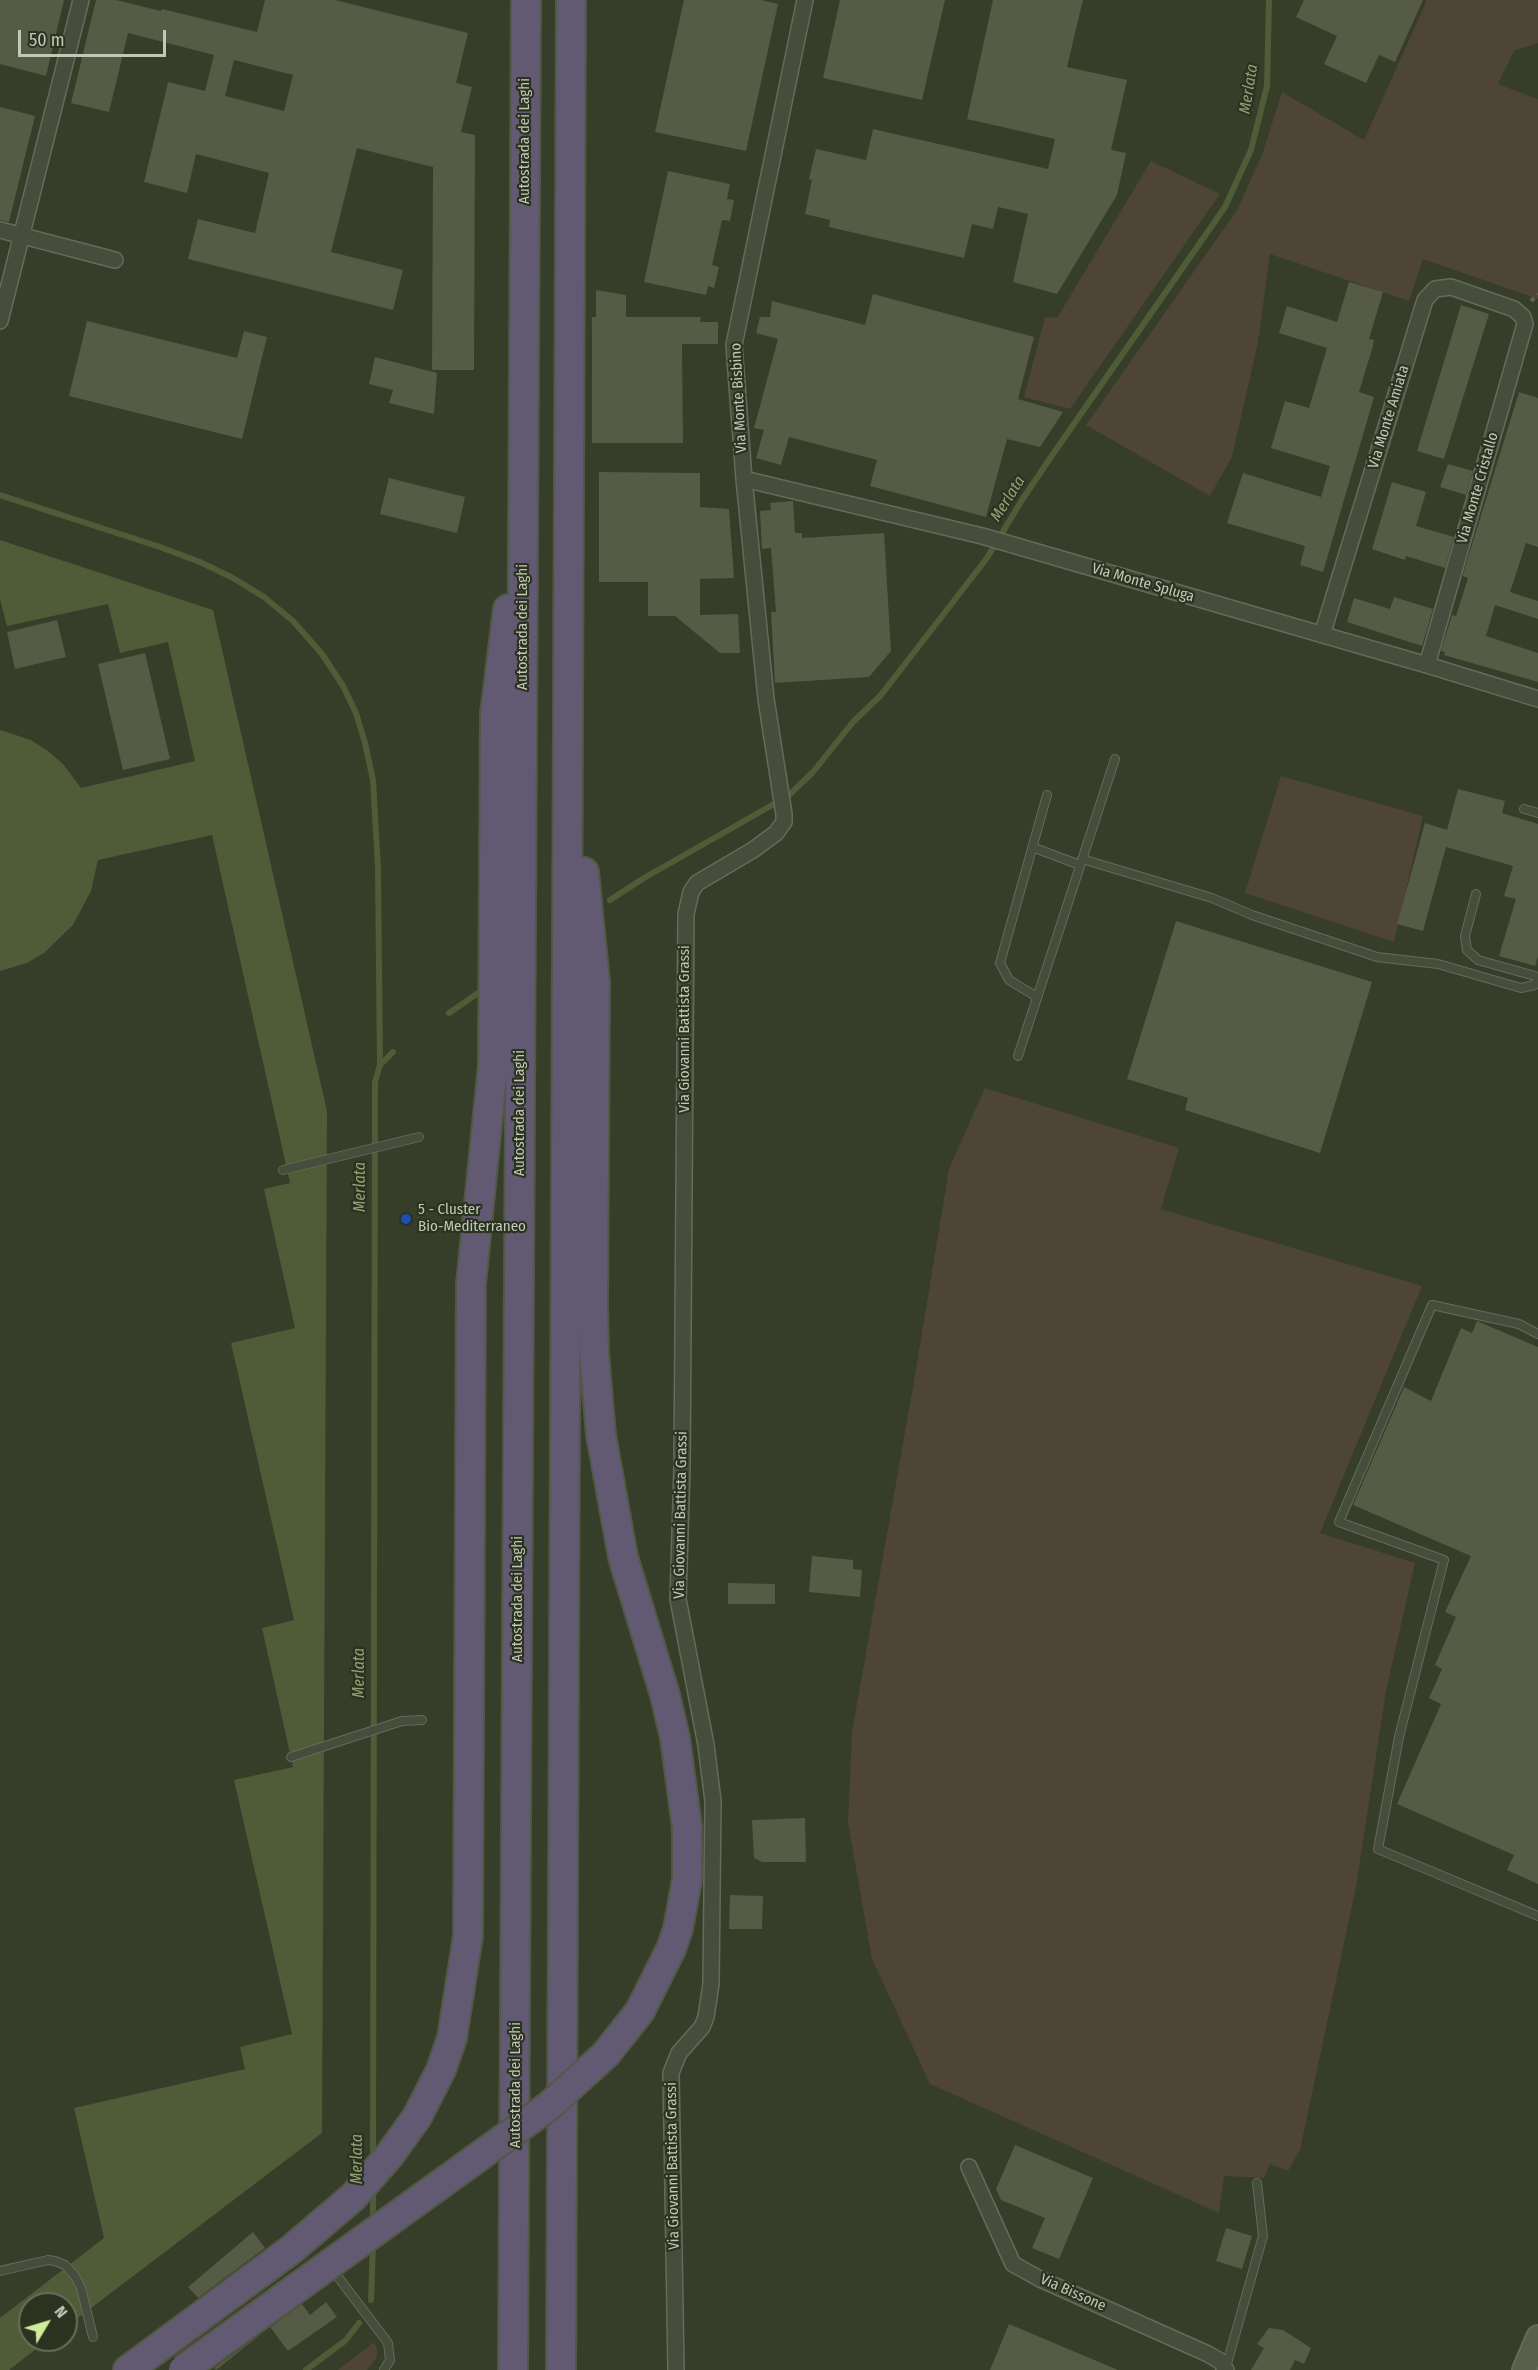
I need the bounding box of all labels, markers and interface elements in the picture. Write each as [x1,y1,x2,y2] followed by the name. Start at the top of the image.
[21,18,170,56] scale bar
[29,29,65,51] text: 50 m
[1236,63,1262,115] water label: Merlata
[516,78,534,204] street label: Autostrada dei Laghi
[727,342,751,454] street label: Via Monte Bisbino
[1365,363,1413,471] street label: Via Monte Amiata
[1454,430,1502,546] street label: Via Monte Cristallo
[987,473,1029,525] water label: Merlata
[1090,560,1196,606] street label: Via Monte Spluga
[514,564,532,690] street label: Autostrada dei Laghi
[676,945,694,1113] street label: Via Giovanni Battista Grassi
[511,1050,529,1176] street label: Autostrada dei Laghi
[351,1162,371,1212] water label: Merlata
[418,1201,526,1236] place label: 5 - Cluster Bio-Mediterraneo
[399,1212,413,1226] marker: 5 - Cluster Bio-Mediterraneo
[671,1431,691,1599] street label: Via Giovanni Battista Grassi
[509,1536,527,1662] street label: Autostrada dei Laghi
[350,1648,370,1698] water label: Merlata
[507,2022,525,2148] street label: Autostrada dei Laghi
[663,2082,683,2250] street label: Via Giovanni Battista Grassi
[348,2134,368,2184] water label: Merlata
[1037,2271,1109,2315] street label: Via Bissone
[18,2292,78,2352] north arrow
[51,2302,71,2321] text: N

